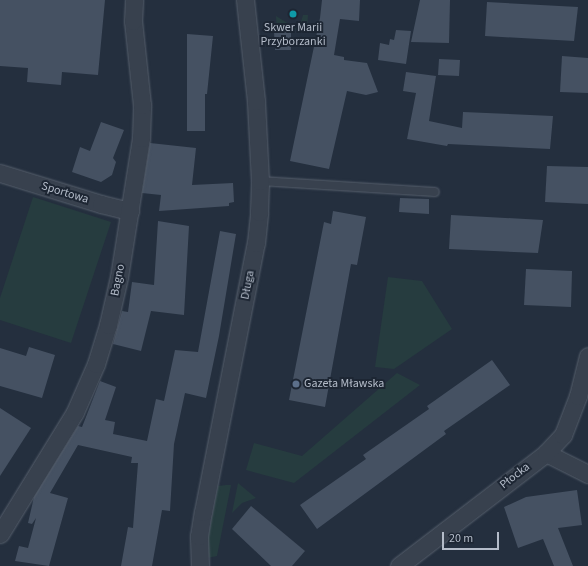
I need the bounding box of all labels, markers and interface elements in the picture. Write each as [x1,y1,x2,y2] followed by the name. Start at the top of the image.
[288,9,298,19] marker: Skwer Marii Przyborzanki
[260,21,326,49] place label: Skwer Marii Przyborzanki
[40,179,90,207] street label: Sportowa
[108,263,128,297] street label: Bagno
[238,269,258,301] street label: Długa
[304,377,384,391] place label: Gazeta Mławska
[291,379,301,389] marker: Gazeta Mławska
[497,460,533,492] street label: Płocka
[444,524,501,550] scale bar
[449,530,473,547] text: 20 m

